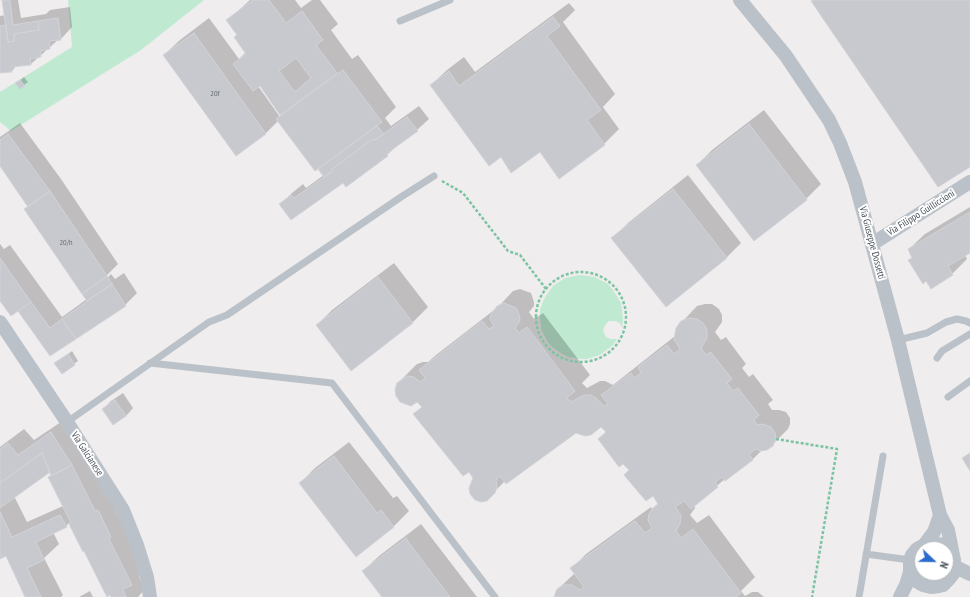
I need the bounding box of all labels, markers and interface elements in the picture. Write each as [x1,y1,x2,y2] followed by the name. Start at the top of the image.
[210,89,220,99] house number: 20f
[885,187,957,239] street label: Via Filippo Guilliccioni
[857,205,887,281] street label: Via Giuseppe Dossetti
[59,238,73,248] house number: 20/h
[68,430,106,478] street label: Via Galcianese
[914,541,954,581] north arrow
[937,560,952,570] text: N

